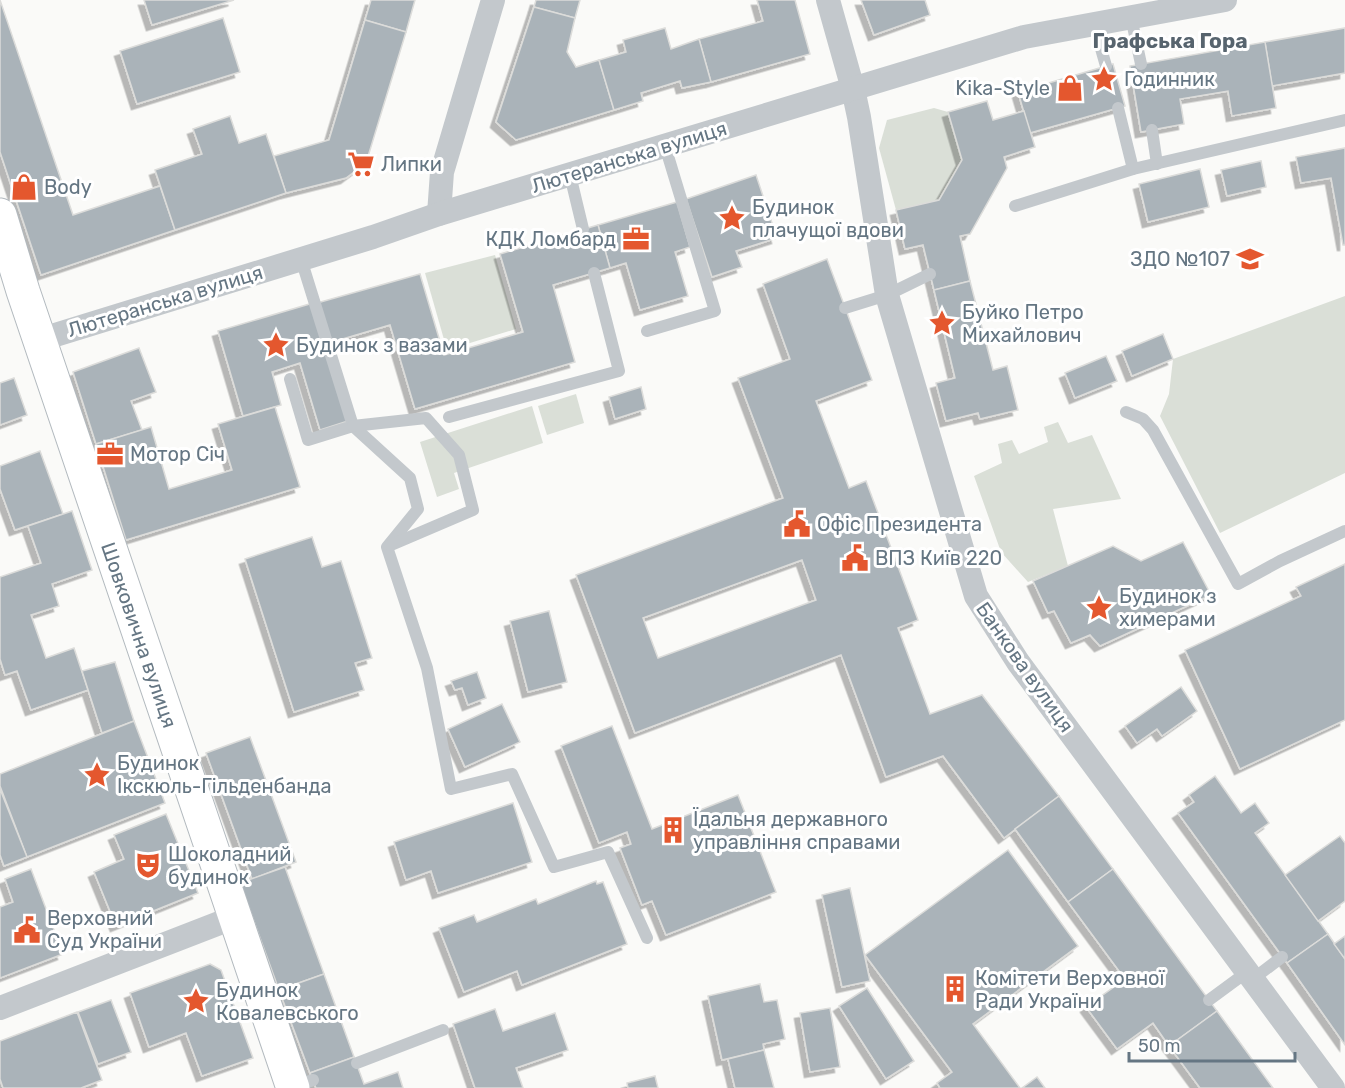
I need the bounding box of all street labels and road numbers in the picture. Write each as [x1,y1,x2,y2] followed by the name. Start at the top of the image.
[528,116,730,198] street label: Лютеранська вулиця
[64,260,266,342] street label: Лютеранська вулиця
[96,539,182,731] street label: Шовковична вулиця
[971,597,1079,737] street label: Банкова вулиця

